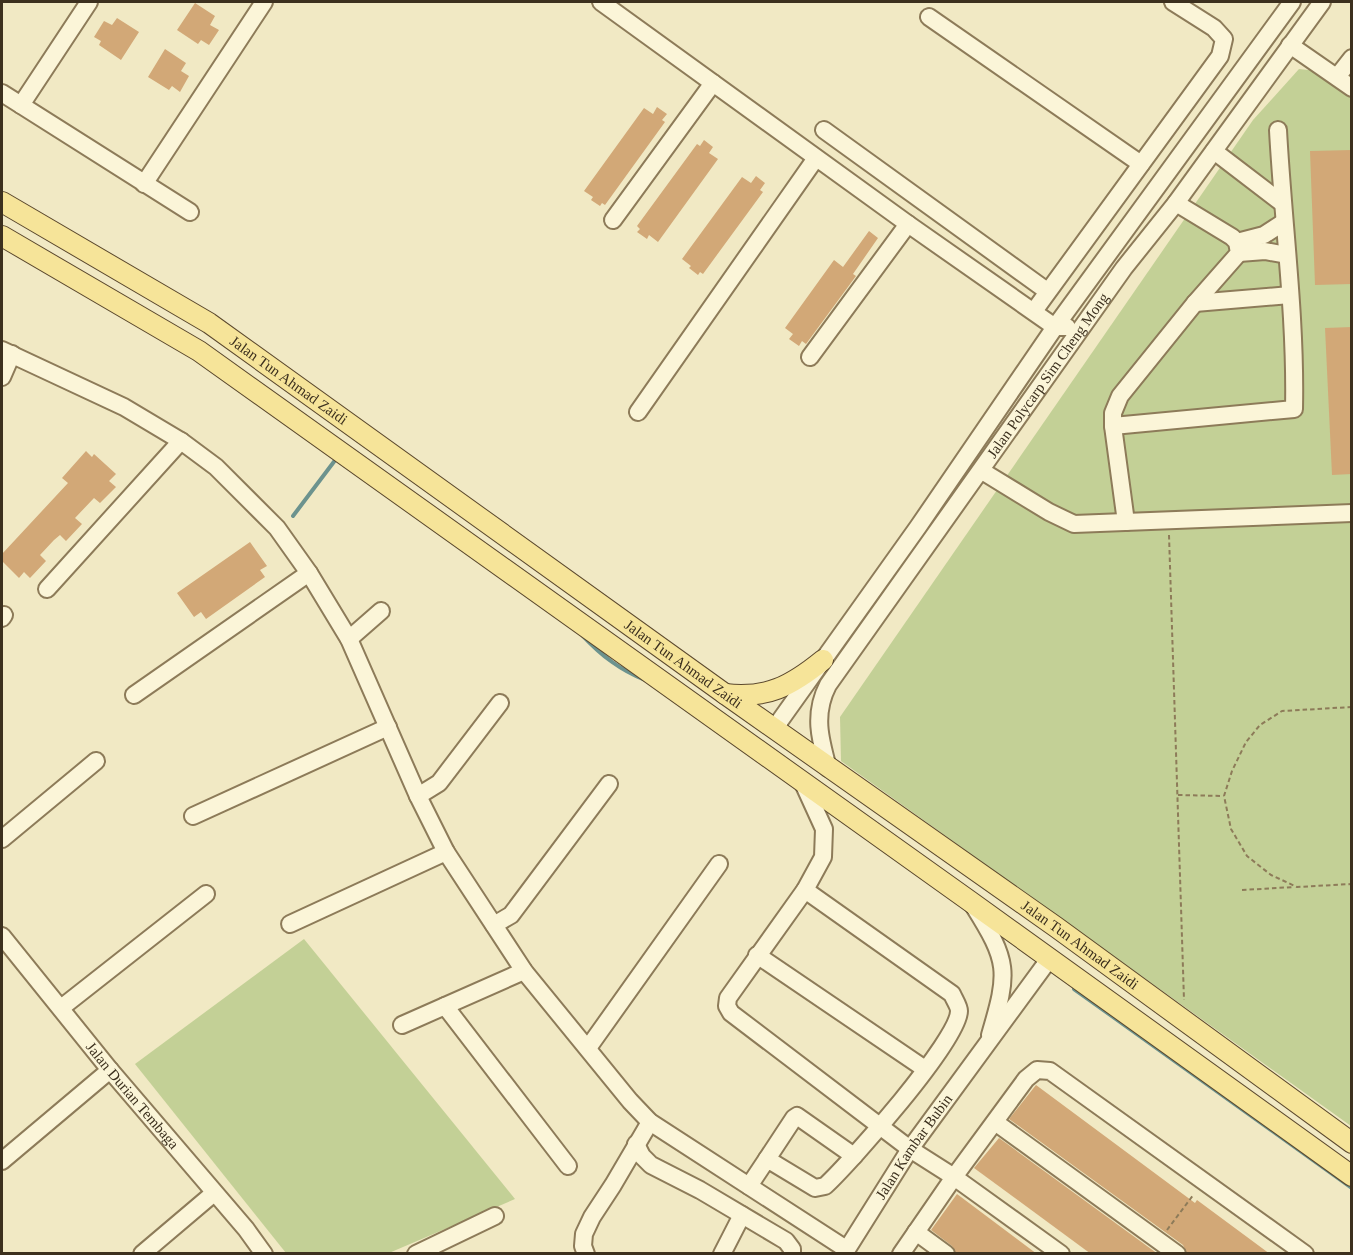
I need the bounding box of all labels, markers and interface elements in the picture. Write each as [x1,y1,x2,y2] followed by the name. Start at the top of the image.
[984,289,1112,461] street label: Jalan Polycarp Sim Cheng Mong
[227,333,350,428] street label: Jalan Tun Ahmad Zaidi
[622,617,745,711] street label: Jalan Tun Ahmad Zaidi
[1018,897,1142,993] street label: Jalan Tun Ahmad Zaidi
[83,1039,182,1152] street label: Jalan Durian Tembaga
[873,1091,956,1202] street label: Jalan Kambar Bubin

